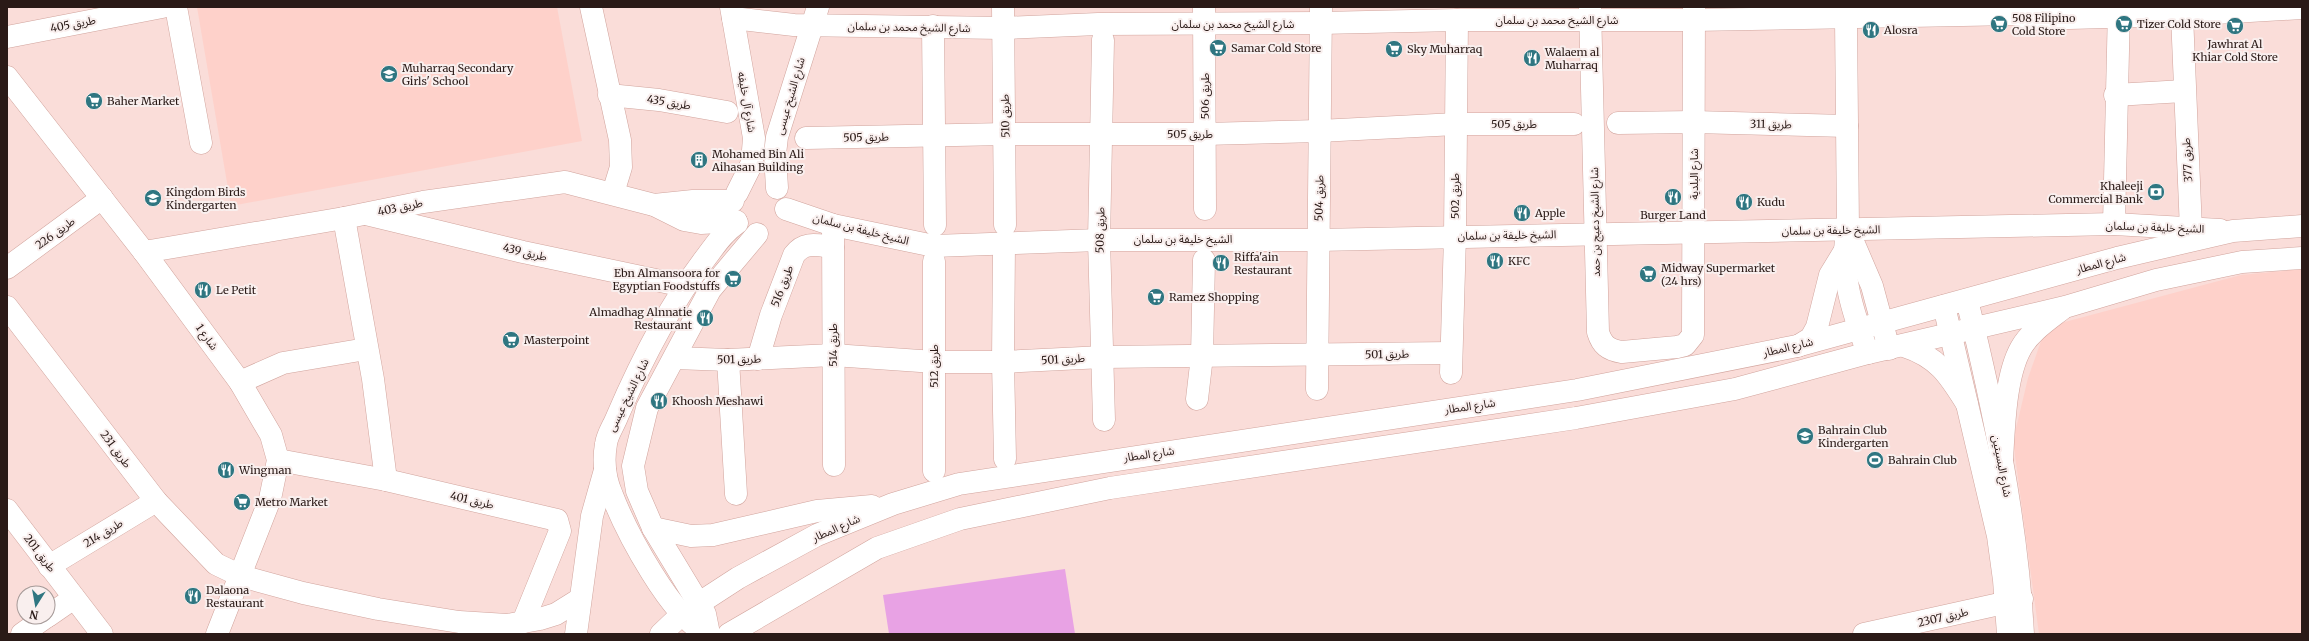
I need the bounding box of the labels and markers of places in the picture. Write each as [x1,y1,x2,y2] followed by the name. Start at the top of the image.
[2012,11,2076,38] place label: 508 Filipino Cold Store
[1989,14,2009,34] supermarket icon: 508 Filipino Cold Store
[2114,14,2134,34] supermarket icon: Tizer Cold Store
[2225,16,2245,36] supermarket icon: Jawhrat Al Khiar Cold Store
[2137,17,2221,31] place label: Tizer Cold Store
[1861,20,1881,40] restaurant icon: Alosra
[1883,23,1918,37] place label: Alosra
[2192,37,2278,64] place label: Jawhrat Al Khiar Cold Store
[1208,38,1228,58] supermarket icon: Samar Cold Store
[1384,39,1404,59] supermarket icon: Sky Muharraq
[1231,41,1322,55] place label: Samar Cold Store
[1407,42,1483,56] place label: Sky Muharraq
[1544,45,1600,72] place label: Walaem al Muharraq
[1522,48,1542,68] restaurant icon: Walaem al Muharraq
[402,61,514,88] place label: Muharraq Secondary Girls' School
[379,64,399,84] school or university icon: Muharraq Secondary Girls' School
[84,91,104,111] supermarket icon: Baher Market
[107,94,180,108] place label: Baher Market
[711,147,804,174] place label: Mohamed Bin Ali Aihasan Building
[689,150,709,170] building icon: Mohamed Bin Ali Aihasan Building
[2048,179,2143,206] place label: Khaleeji Commercial Bank
[2146,182,2166,202] bank icon: Khaleeji Commercial Bank
[166,185,245,212] place label: Kingdom Birds Kindergarten
[1663,187,1683,207] restaurant icon: Burger Land
[143,188,163,208] school or university icon: Kingdom Birds Kindergarten
[1734,192,1754,212] restaurant icon: Kudu
[1757,195,1785,209] place label: Kudu
[1512,203,1532,223] restaurant icon: Apple
[1534,206,1565,220] place label: Apple
[1640,208,1706,222] place label: Burger Land
[1234,250,1293,277] place label: Riffa'ain Restaurant
[1485,251,1505,271] restaurant icon: KFC
[1211,253,1231,273] restaurant icon: Riffa'ain Restaurant
[1508,254,1530,268] place label: KFC
[1661,261,1776,288] place label: Midway Supermarket (24 hrs)
[1638,264,1658,284] supermarket icon: Midway Supermarket (24 hrs)
[612,266,720,293] place label: Ebn Almansoora for Egyptian Foodstuffs
[723,269,743,289] supermarket icon: Ebn Almansoora for Egyptian Foodstuffs
[193,280,213,300] restaurant icon: Le Petit
[216,283,257,297] place label: Le Petit
[1146,287,1166,307] supermarket icon: Ramez Shopping
[1169,290,1259,304] place label: Ramez Shopping
[588,305,693,332] place label: Almadhag Alnnatie Restaurant
[695,308,715,328] restaurant icon: Almadhag Alnnatie Restaurant
[501,330,521,350] supermarket icon: Masterpoint
[524,333,590,347] place label: Masterpoint
[649,391,669,411] restaurant icon: Khoosh Meshawi
[672,394,764,408] place label: Khoosh Meshawi
[1818,423,1889,450] place label: Bahrain Club Kindergarten
[1795,426,1815,446] school or university icon: Bahrain Club Kindergarten
[1865,450,1885,470] sports icon: Bahrain Club
[1888,453,1957,467] place label: Bahrain Club
[216,460,236,480] restaurant icon: Wingman
[238,463,292,477] place label: Wingman
[232,492,252,512] supermarket icon: Metro Market
[255,495,328,509] place label: Metro Market
[206,583,265,610] place label: Dalaona Restaurant
[183,586,203,606] restaurant icon: Dalaona Restaurant

